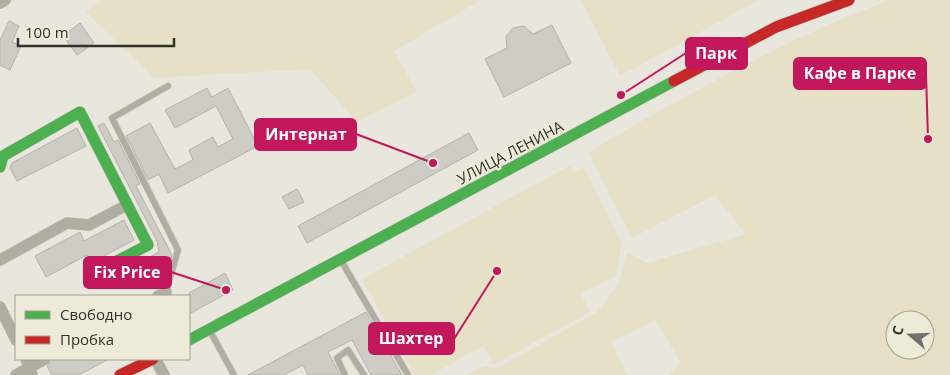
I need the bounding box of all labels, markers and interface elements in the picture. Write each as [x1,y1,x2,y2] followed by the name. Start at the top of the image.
[18,15,174,47] scale bar
[25,22,69,42] text: 100 m
[686,38,747,69] callout: Парк
[695,42,737,64] text: Парк
[794,58,926,89] callout: Кафе в Парке
[804,62,916,84] text: Кафе в Парке
[453,115,567,188] street label: УЛИЦА ЛЕНИНА
[255,119,356,150] callout: Интернат
[265,123,347,145] text: Интернат
[84,257,171,288] callout: Fix Price
[94,261,160,283] text: Fix Price
[15,295,190,360] legend
[60,304,132,324] text: Свободно
[885,310,935,360] north arrow
[369,323,454,354] callout: Шахтер
[887,323,908,338] text: С
[379,327,443,349] text: Шахтер
[60,329,114,349] text: Пробка

